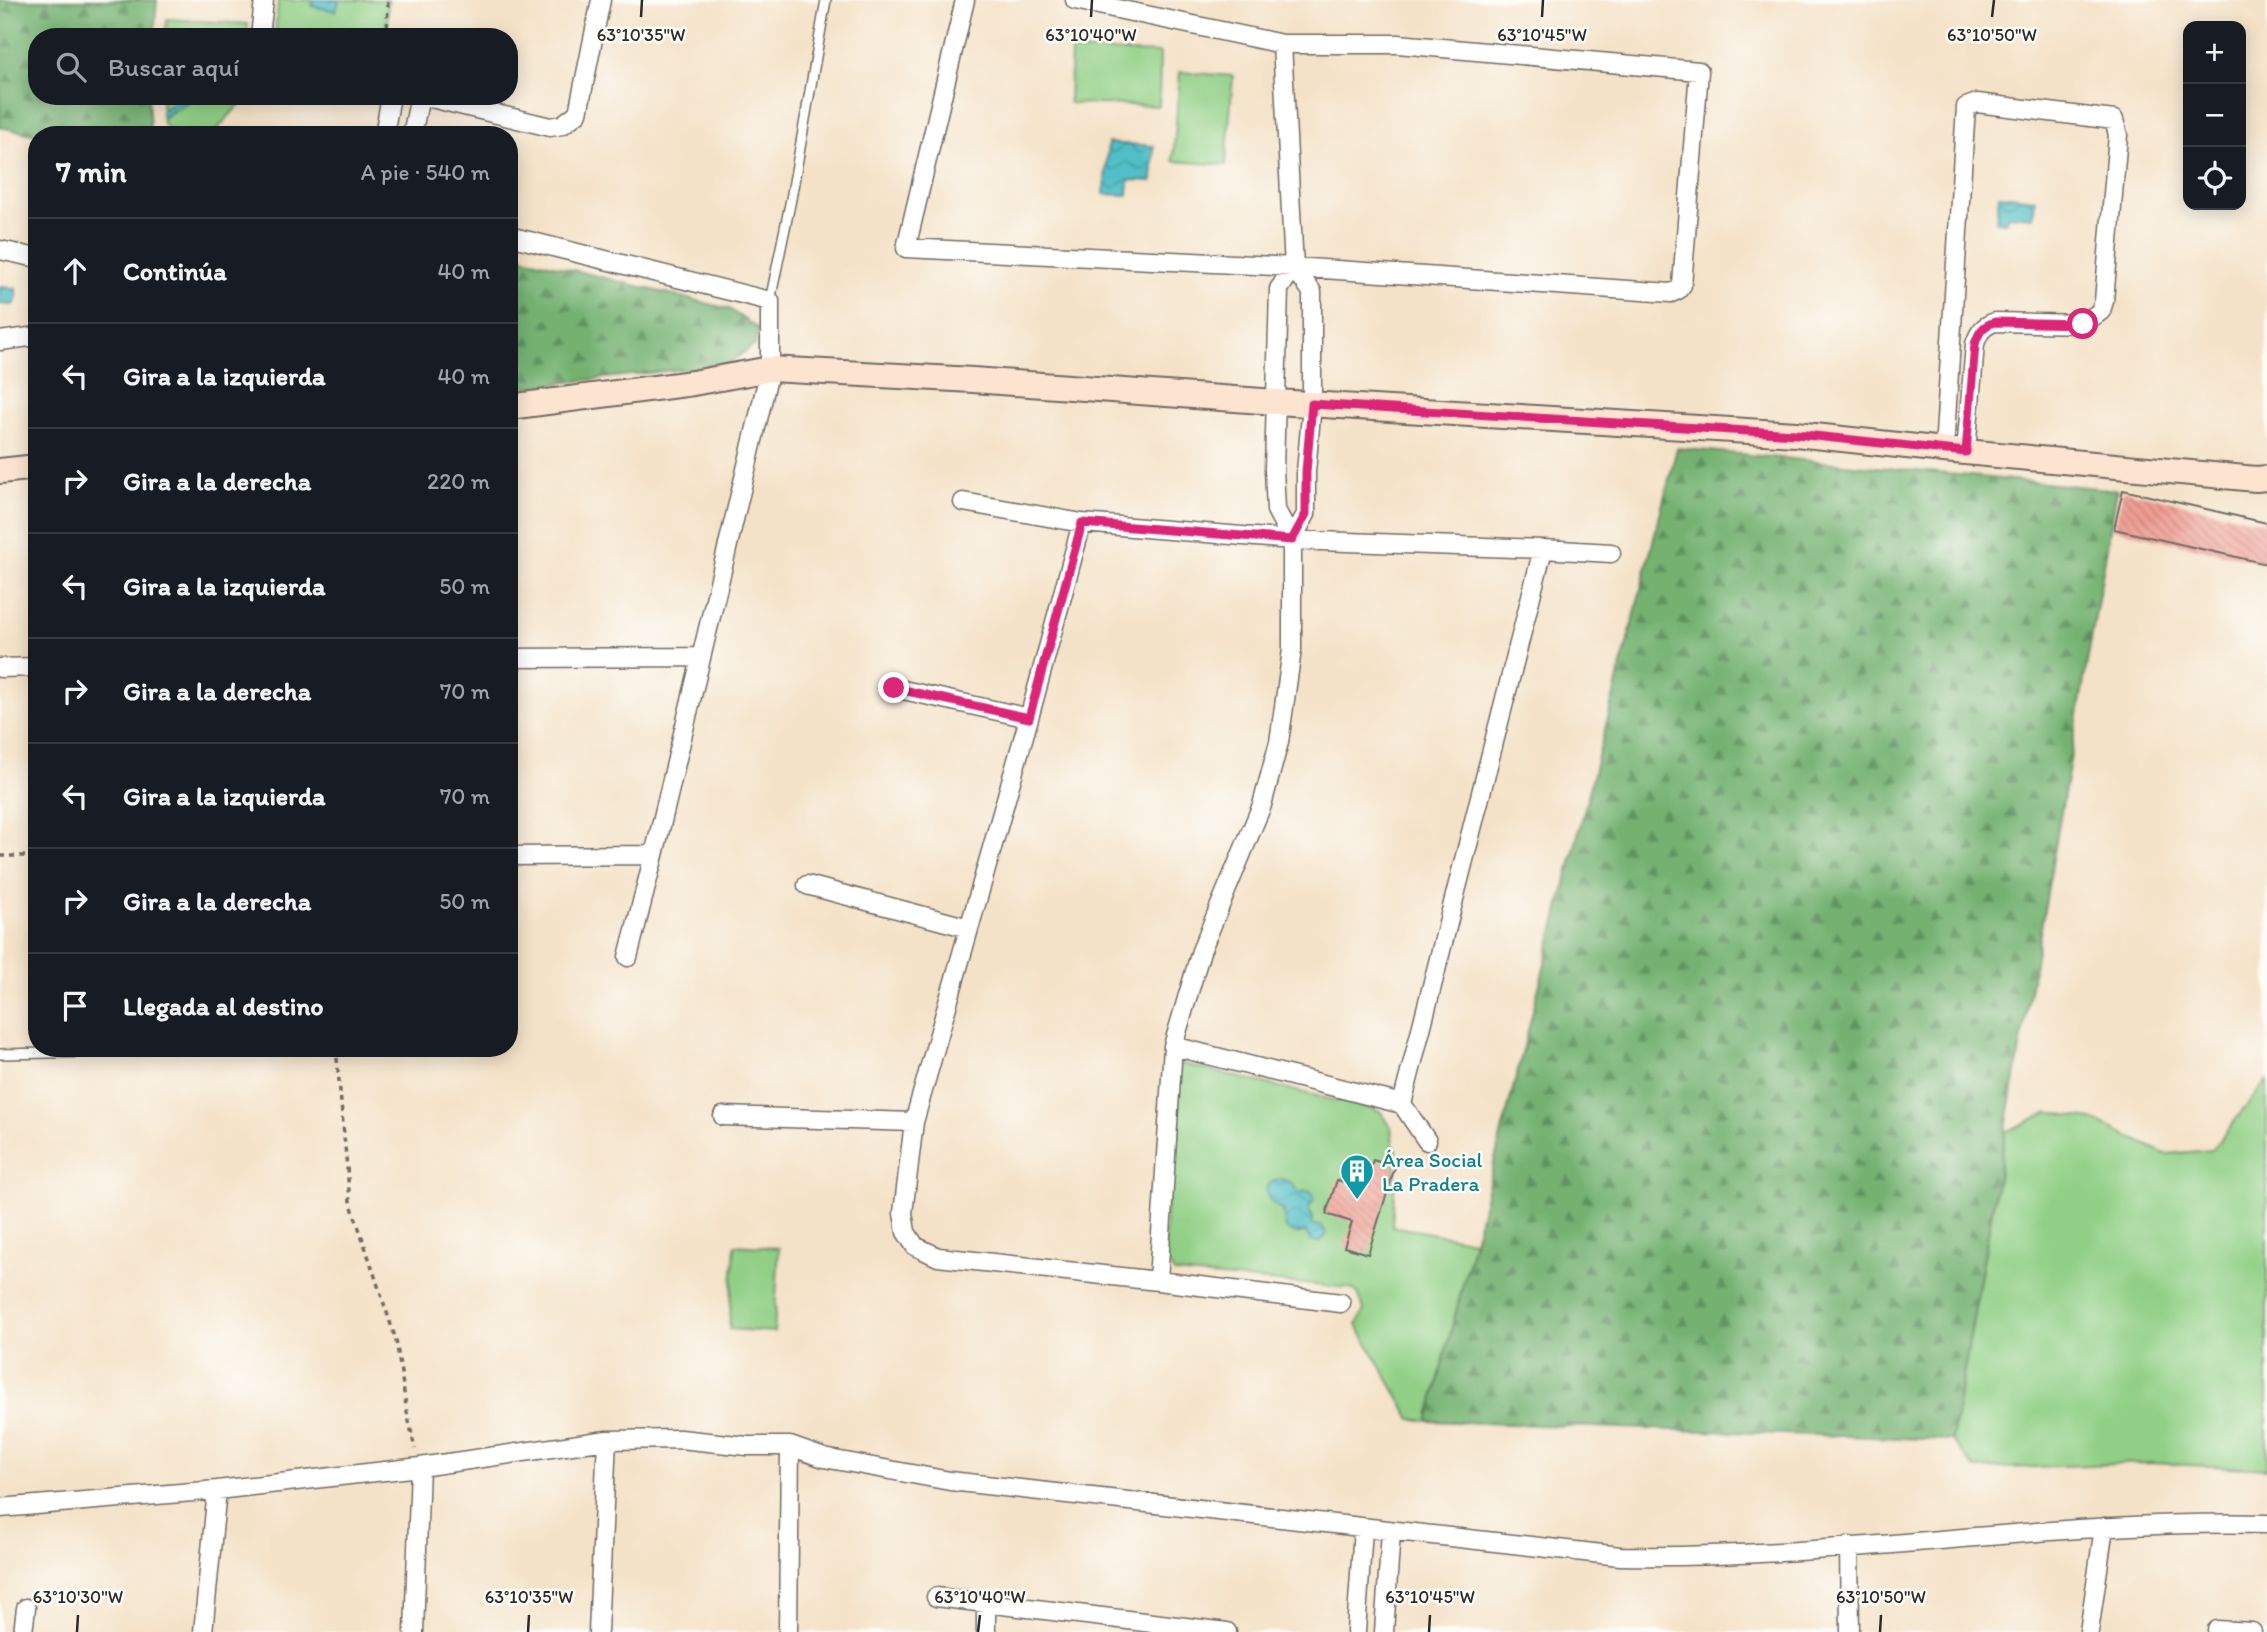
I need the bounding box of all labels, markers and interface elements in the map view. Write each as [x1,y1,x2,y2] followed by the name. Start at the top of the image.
[2183,21,2246,210] map controls
[2183,21,2246,84] button: +
[597,24,685,46] text: 63°10'35"W
[1045,24,1137,46] text: 63°10'40"W
[1497,24,1587,46] text: 63°10'45"W
[1947,24,2037,46] text: 63°10'50"W
[28,28,518,105] search box
[52,48,90,86] icon: search
[108,51,239,83] text: Buscar aquí
[2183,84,2246,147] button: −
[2183,147,2246,210] button: locate
[56,153,127,190] text: 7 min
[361,158,490,186] text: A pie · 540 m
[56,252,94,290] icon: ahead
[123,255,227,287] text: Continúa
[437,257,490,285] text: 40 m
[2067,308,2098,339] route start
[56,357,94,395] icon: left
[123,360,326,392] text: Gira a la izquierda
[437,362,490,390] text: 40 m
[56,462,94,500] icon: right
[123,465,311,497] text: Gira a la derecha
[427,467,490,495] text: 220 m
[56,567,94,605] icon: left
[123,570,326,602] text: Gira a la izquierda
[439,572,490,600] text: 50 m
[56,672,94,710] icon: right
[878,672,909,703] route end
[123,675,311,707] text: Gira a la derecha
[440,677,490,705] text: 70 m
[56,777,94,815] icon: left
[123,780,326,812] text: Gira a la izquierda
[440,782,490,810] text: 70 m
[56,882,94,920] icon: right
[123,885,311,917] text: Gira a la derecha
[439,887,490,915] text: 50 m
[56,987,94,1025] icon: arrive
[123,990,324,1022] text: Llegada al destino
[1382,1147,1483,1196] place label: Área Social La Pradera
[1338,1152,1376,1201] building icon: Área Social La Pradera
[33,1586,123,1608] text: 63°10'30"W
[485,1586,573,1608] text: 63°10'35"W
[934,1586,1026,1608] text: 63°10'40"W
[1385,1586,1475,1608] text: 63°10'45"W
[1836,1586,1926,1608] text: 63°10'50"W

